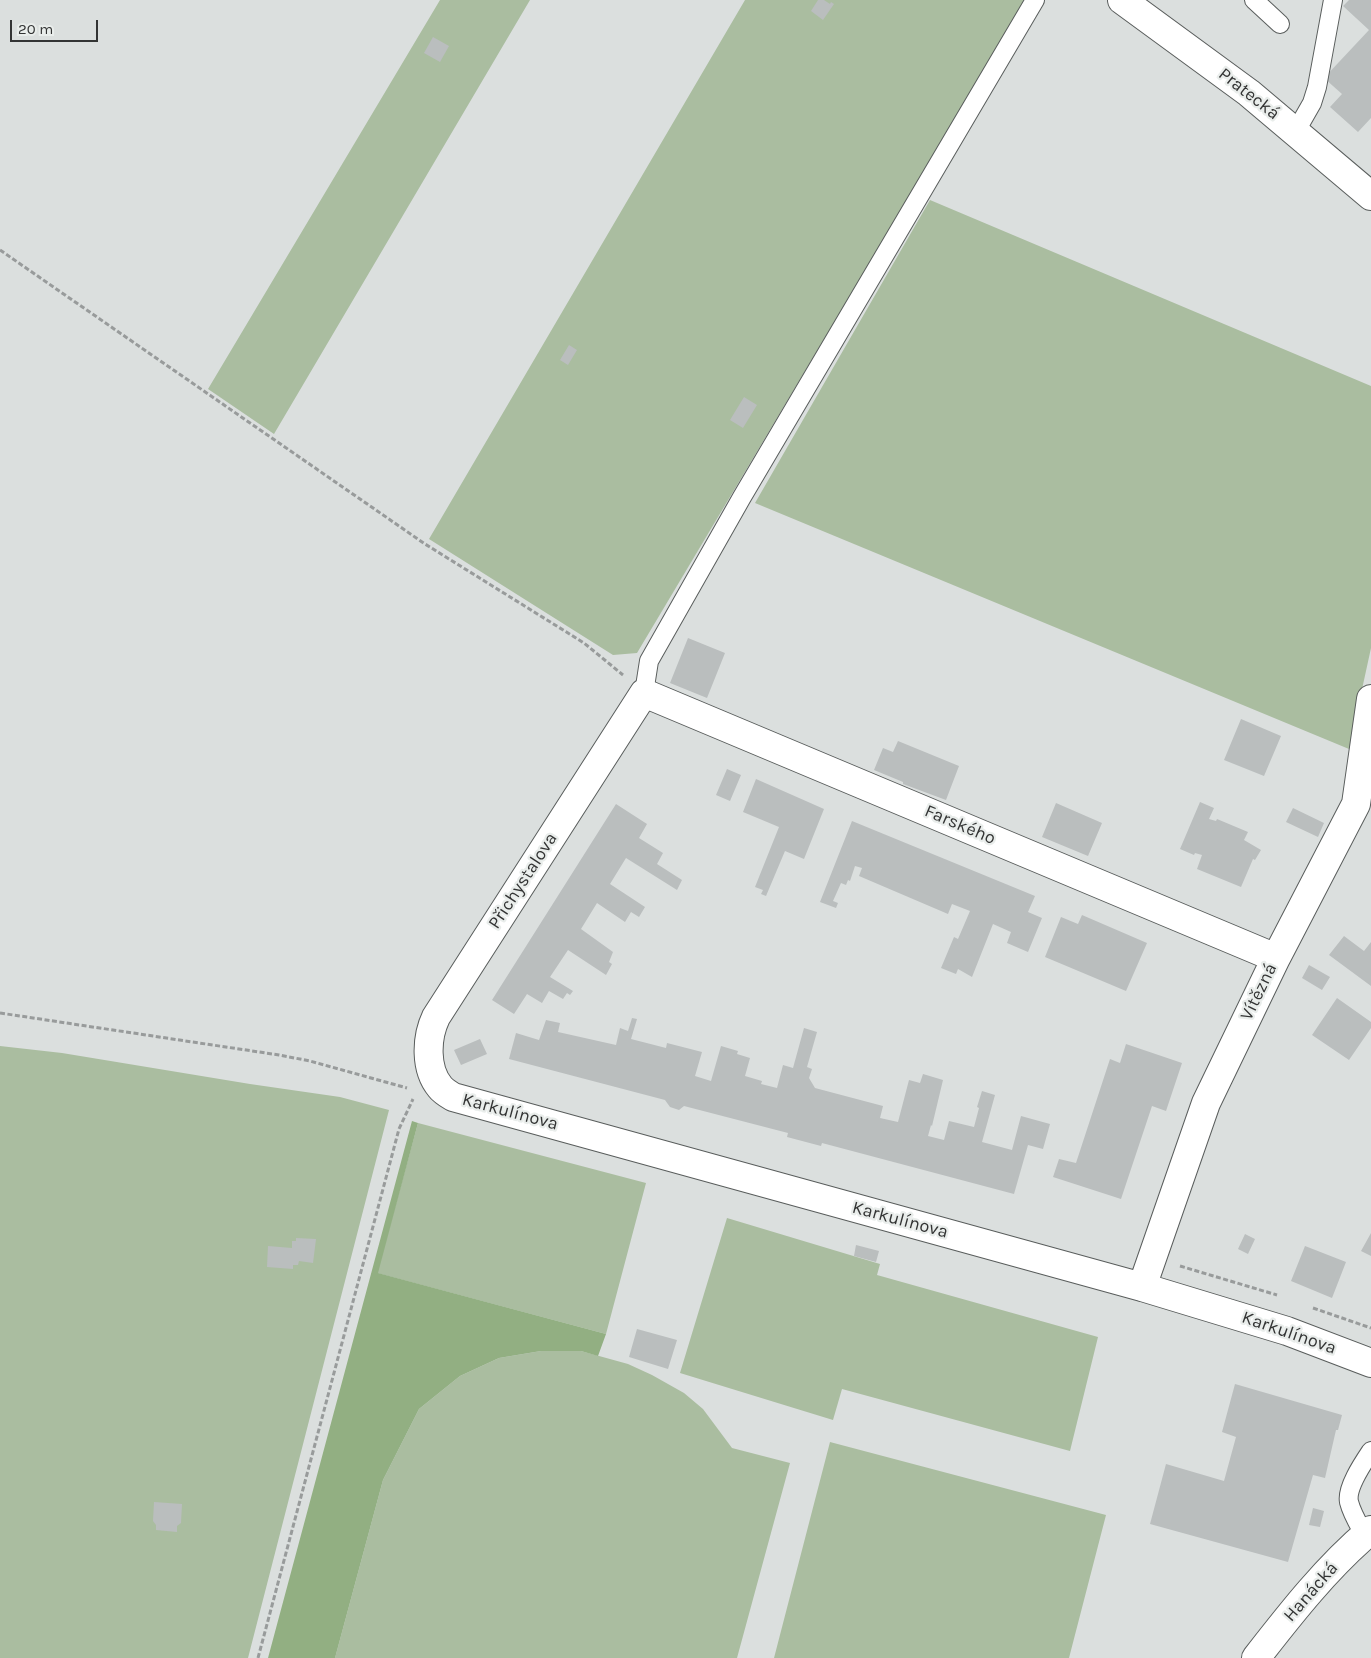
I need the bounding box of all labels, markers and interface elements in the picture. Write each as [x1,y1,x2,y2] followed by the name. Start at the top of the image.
[12,10,100,42] scale bar
[18,20,53,38] text: 20 m
[1214,63,1284,125] street label: Pratecká
[921,800,999,850] street label: Farského
[484,829,562,933] street label: Přichystalova
[1236,960,1282,1024] street label: Vítězná
[460,1089,560,1135] street label: Karkulínova
[850,1197,950,1243] street label: Karkulínova
[1239,1307,1339,1359] street label: Karkulínova
[1279,1558,1343,1626] street label: Hanácká

